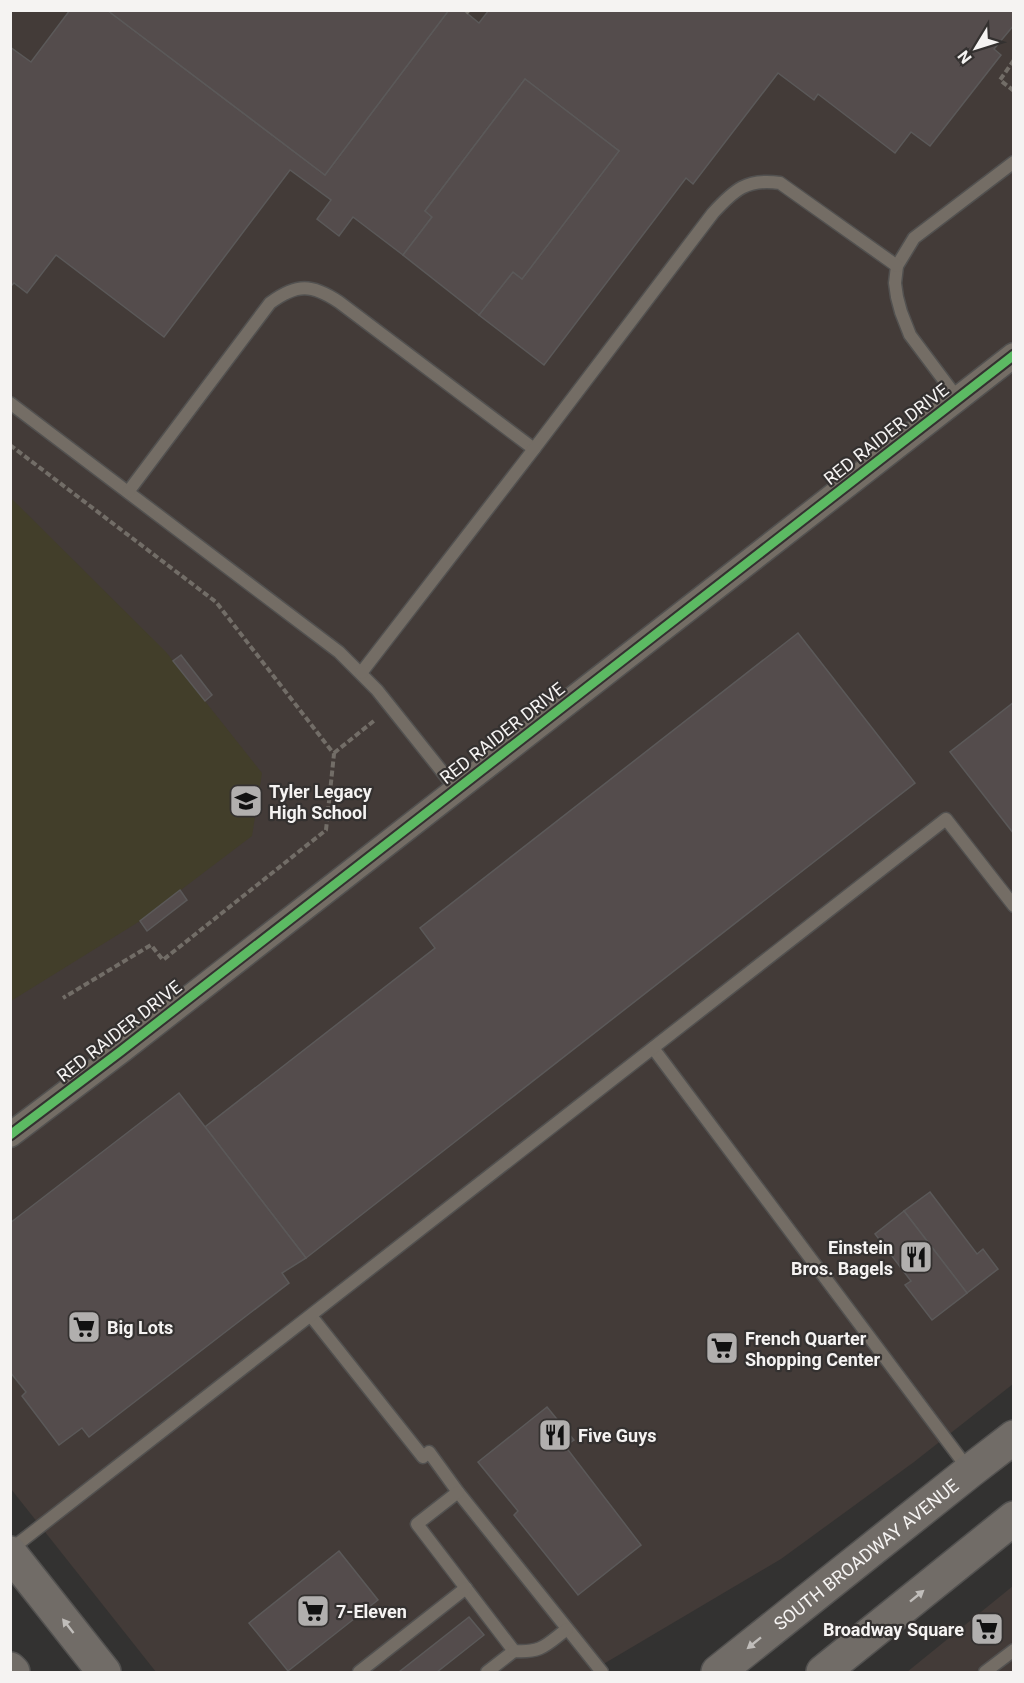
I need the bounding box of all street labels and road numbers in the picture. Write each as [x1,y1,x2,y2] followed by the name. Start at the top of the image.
[819,379,953,489] street label: RED RAIDER DRIVE
[435,678,569,788] street label: RED RAIDER DRIVE
[52,976,186,1086] street label: RED RAIDER DRIVE
[769,1474,962,1634] street label: SOUTH BROADWAY AVENUE

